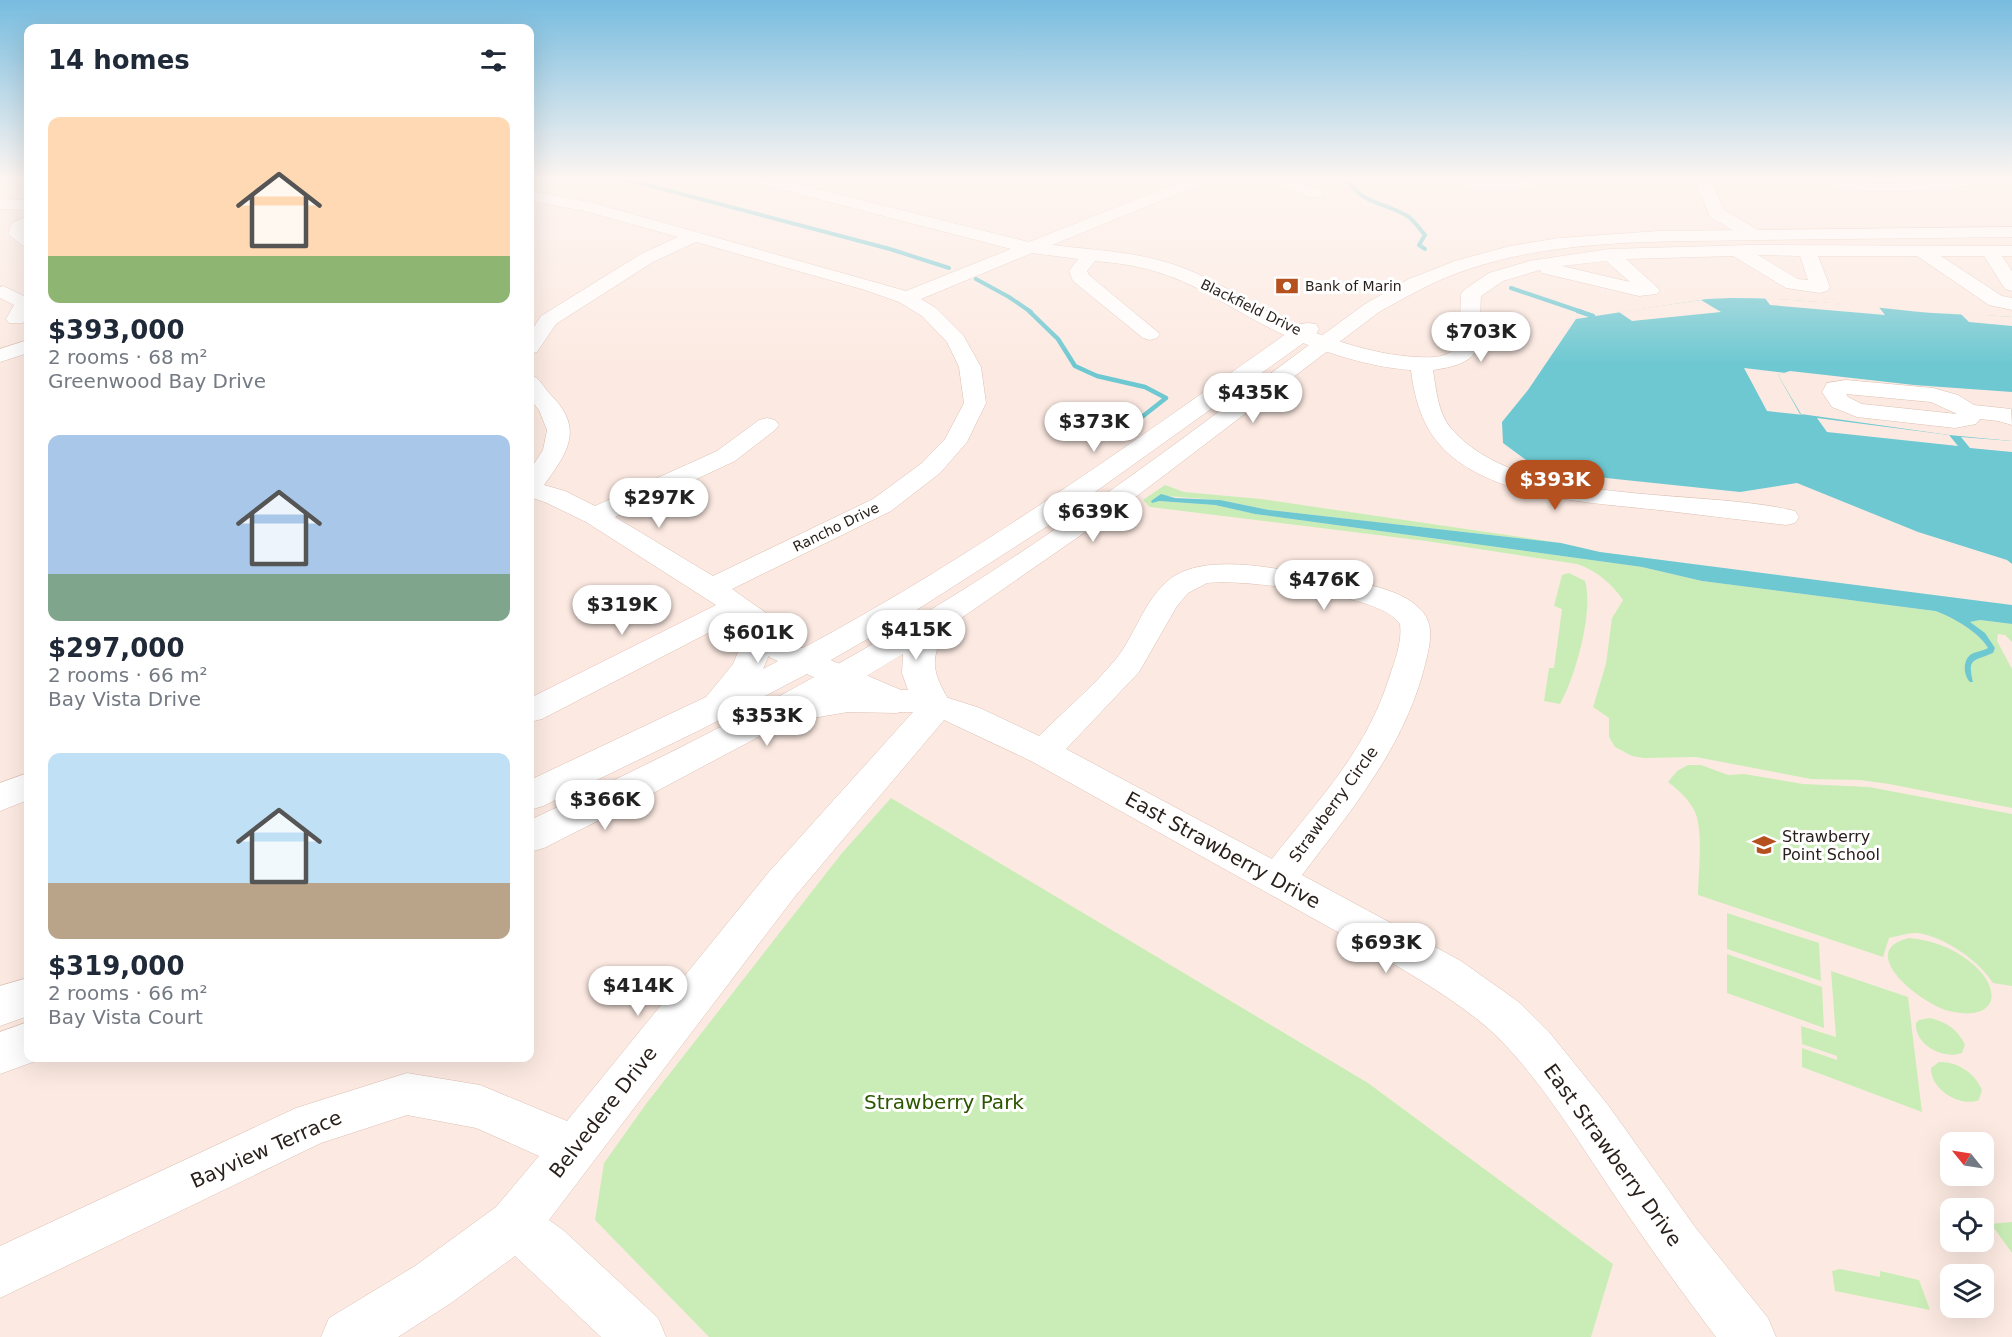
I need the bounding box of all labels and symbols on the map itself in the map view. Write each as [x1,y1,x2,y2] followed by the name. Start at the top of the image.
[1274,273,1300,299] bank icon: Bank of Marin
[1198,276,1304,338] street label: Blackfield Drive
[1305,278,1402,294] place label: Bank of Marin
[1439,312,1523,363] pin: $703K
[1211,373,1295,424] pin: $435K
[1052,402,1136,453] pin: $373K
[1513,460,1597,511] pin: $393K
[617,478,701,529] pin: $297K
[1051,492,1135,543] pin: $639K
[790,499,882,555] street label: Rancho Drive
[1282,560,1366,611] pin: $476K
[580,585,664,636] pin: $319K
[874,610,958,661] pin: $415K
[716,613,800,664] pin: $601K
[725,696,809,747] pin: $353K
[1285,743,1382,866] street label: Strawberry Circle
[563,780,647,831] pin: $366K
[1121,786,1325,914] street label: East Strawberry Drive
[1782,827,1880,864] place label: Strawberry Point School
[1751,832,1777,858] school or university icon: Strawberry Point School
[1344,923,1428,974] pin: $693K
[596,966,680,1017] pin: $414K
[544,1041,662,1183] street label: Belvedere Drive
[1539,1059,1687,1251] street label: East Strawberry Drive
[864,1090,1024,1114] park label: Strawberry Park
[187,1105,345,1193] street label: Bayview Terrace
[1940,1132,1994,1186] north arrow

